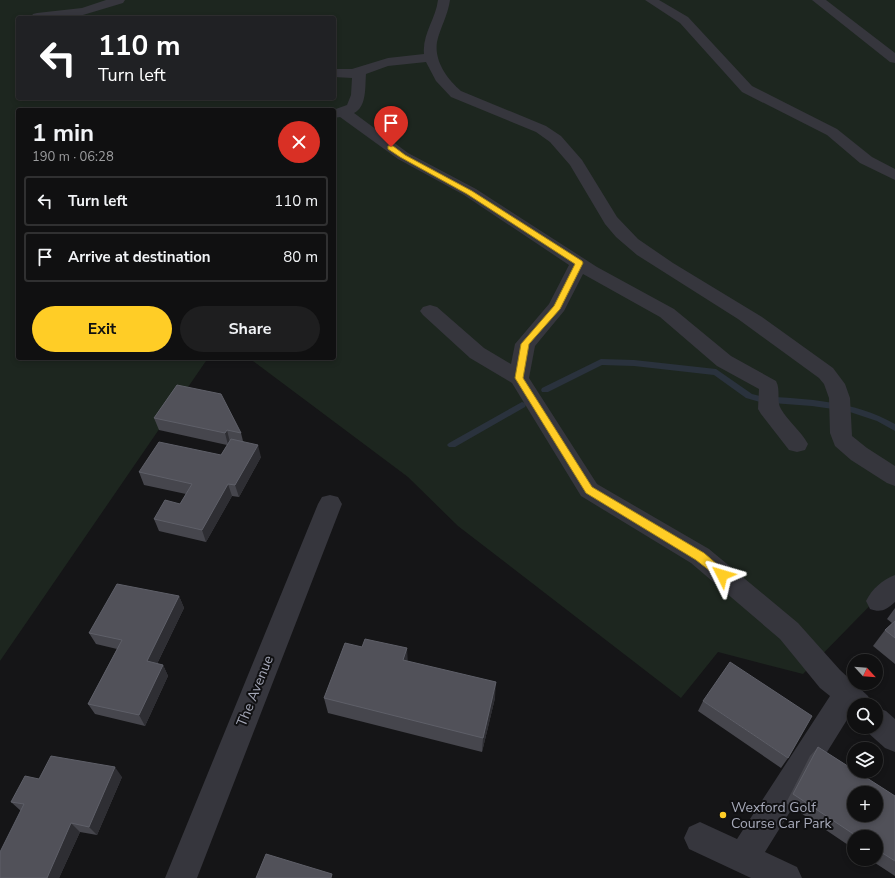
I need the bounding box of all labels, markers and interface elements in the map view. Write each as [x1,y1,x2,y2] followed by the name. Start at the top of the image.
[98,27,181,65] text: 110 m
[32,32,84,84] icon: left
[98,63,166,87] text: Turn left
[374,106,408,147] pin
[380,112,402,134] icon: arrive
[32,117,94,149] text: 1 min
[278,121,320,163] button: close
[32,148,114,166] text: 190 m · 06:28
[34,190,56,212] icon: left
[68,191,127,211] text: Turn left
[274,191,318,211] text: 110 m
[34,246,56,268] icon: arrive
[68,247,211,267] text: Arrive at destination
[283,247,318,267] text: 80 m
[32,306,172,352] button: Exit
[180,306,320,352] button: Share
[701,554,743,596] position arrow
[232,653,278,729] street label: The Avenue
[847,654,883,690] north arrow
[847,654,883,866] map controls
[847,698,883,734] button: search
[847,742,883,778] button: layers
[847,786,883,822] button: +
[731,798,832,833] place label: Wexford Golf Course Car Park
[718,810,728,820] marker: Wexford Golf Course Car Park
[847,830,883,866] button: −

